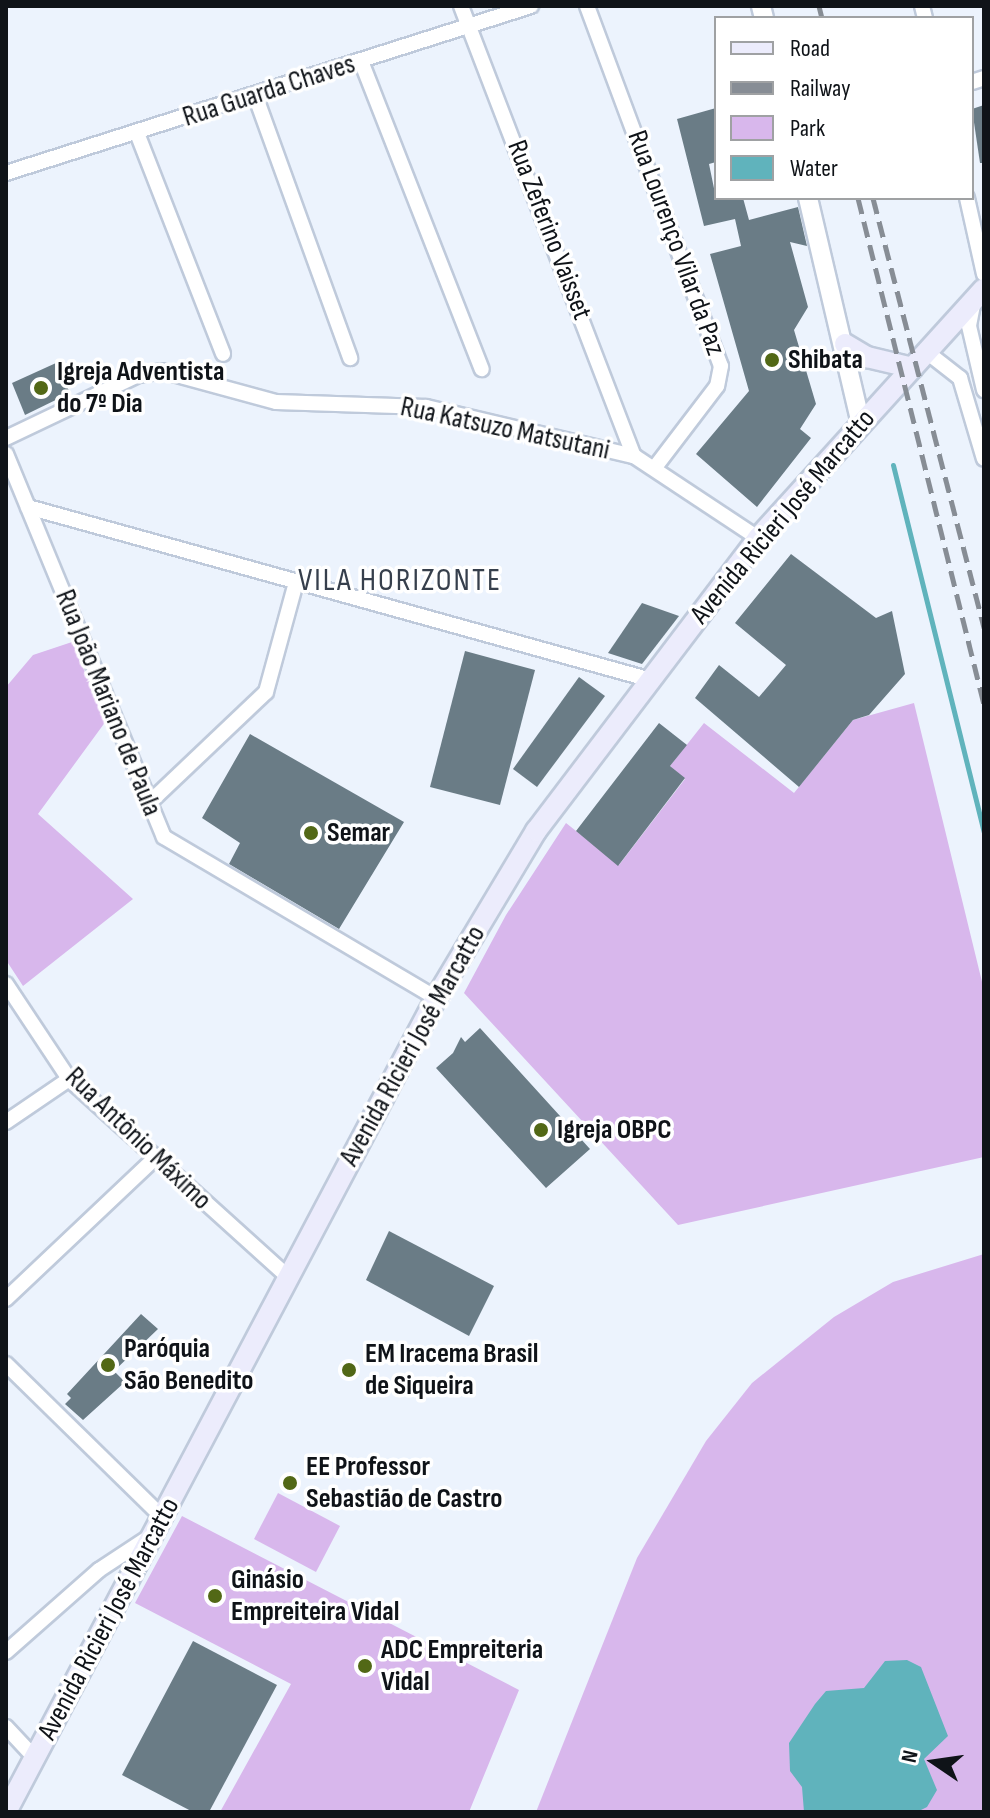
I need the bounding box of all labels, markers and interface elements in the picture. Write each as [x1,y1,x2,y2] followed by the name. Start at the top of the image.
[714,16,974,200] legend
[790,34,830,63] text: Road
[179,47,359,135] street label: Rua Guarda Chaves
[790,74,850,103] text: Railway
[790,114,825,143] text: Park
[620,126,732,360] street label: Rua Lourenço Vilar da Paz
[499,136,599,324] street label: Rua Zeferino Vaisset
[790,154,838,183] text: Water
[788,343,863,377] place label: Shibata
[763,351,781,369] marker: Shibata
[57,355,224,421] place label: Igreja Adventista do 7º Dia
[32,379,50,397] marker: Igreja Adventista do 7º Dia
[397,390,613,468] street label: Rua Katsuzo Matsutani
[684,403,882,631] street label: Avenida Ricieri José Marcatto
[298,562,502,600] district label: VILA HORIZONTE
[47,585,169,821] street label: Rua João Mariano de Paula
[327,816,390,850] place label: Semar
[302,824,320,842] marker: Semar
[333,920,493,1172] street label: Avenida Ricieri José Marcatto
[58,1061,218,1217] street label: Rua Antônio Máximo
[557,1113,672,1147] place label: Igreja OBPC
[532,1121,550,1139] marker: Igreja OBPC
[124,1332,254,1398] place label: Paróquia São Benedito
[365,1337,538,1403] place label: EM Iracema Brasil de Siqueira
[99,1356,117,1374] marker: Paróquia São Benedito
[340,1361,358,1379] marker: EM Iracema Brasil de Siqueira
[306,1450,502,1516] place label: EE Professor Sebastião de Castro
[281,1474,299,1492] marker: EE Professor Sebastião de Castro
[31,1492,187,1746] street label: Avenida Ricieri José Marcatto
[231,1563,399,1629] place label: Ginásio Empreiteira Vidal
[206,1587,224,1605] marker: Ginásio Empreiteira Vidal
[381,1633,543,1699] place label: ADC Empreiteria Vidal
[356,1657,374,1675] marker: ADC Empreiteria Vidal
[894,1722,974,1802] north arrow
[896,1748,925,1765] text: N

